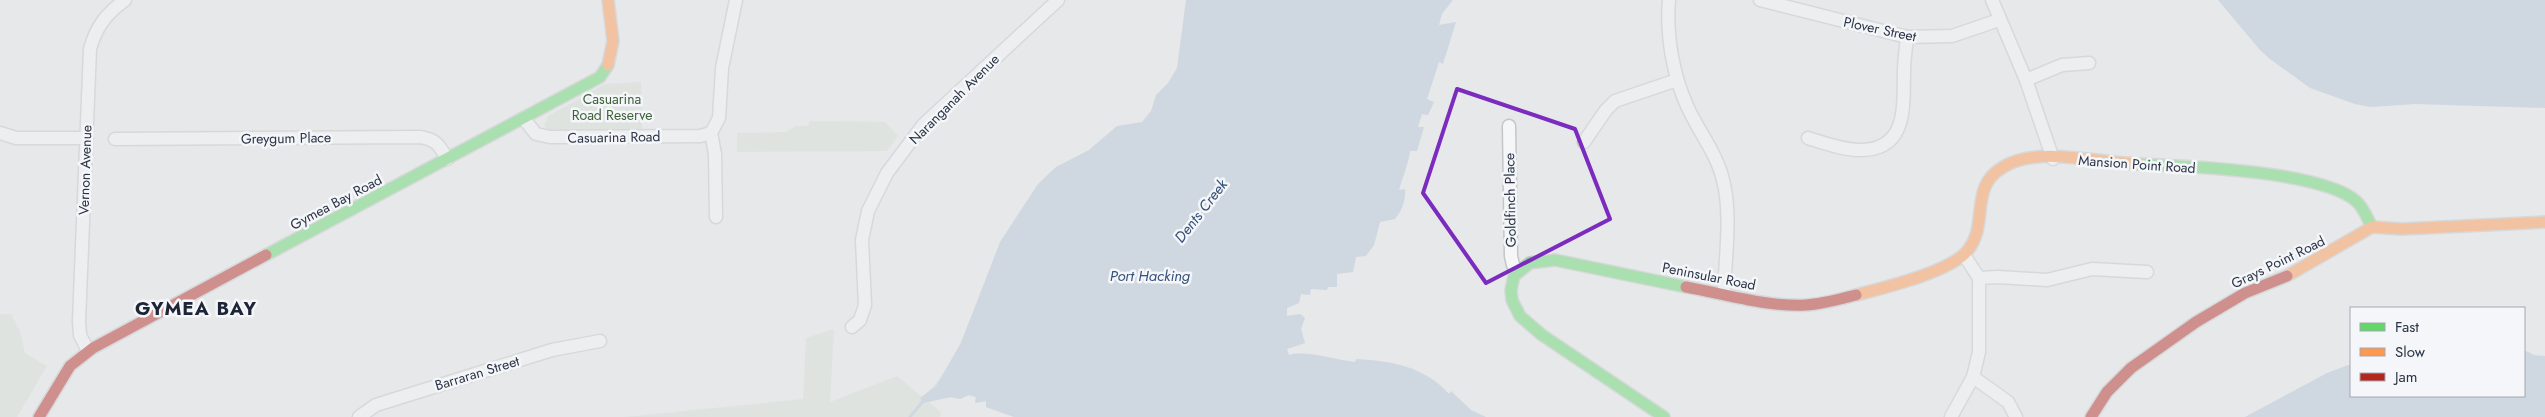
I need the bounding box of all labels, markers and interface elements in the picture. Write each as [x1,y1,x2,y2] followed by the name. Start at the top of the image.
[1842,12,1919,47] street label: Plover Street
[904,49,1004,149] street label: Naranganah Avenue
[572,89,652,125] park label: Casuarina Road Reserve
[73,125,97,215] street label: Vernon Avenue
[567,126,661,148] street label: Casuarina Road
[241,127,331,149] street label: Greygum Place
[2078,150,2196,178] street label: Mansion Point Road
[1499,153,1521,247] street label: Goldfinch Place
[287,169,385,235] street label: Gymea Bay Road
[1169,174,1233,247] water label: Dents Creek
[2228,231,2328,293] street label: Grays Point Road
[1660,257,1758,295] street label: Peninsular Road
[1110,265,1191,287] water label: Port Hacking
[135,295,257,322] district label: GYMEA BAY
[2350,307,2525,397] legend
[2395,316,2419,338] text: Fast
[2395,341,2426,363] text: Slow
[432,350,522,395] street label: Barraran Street
[2393,366,2418,388] text: Jam

